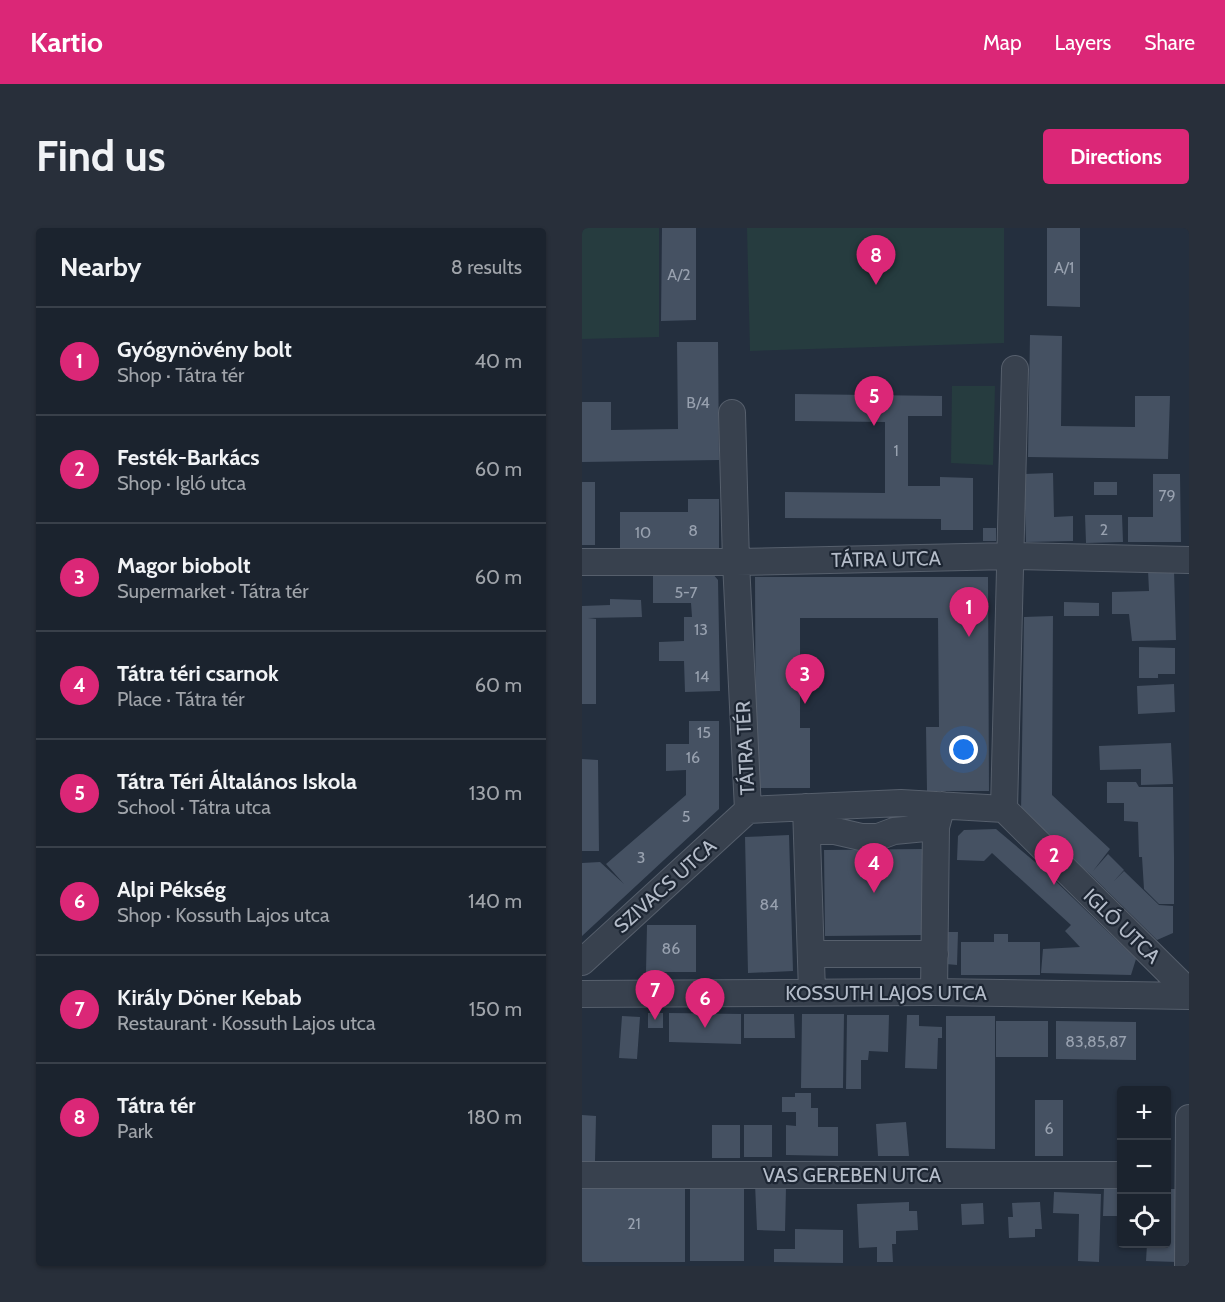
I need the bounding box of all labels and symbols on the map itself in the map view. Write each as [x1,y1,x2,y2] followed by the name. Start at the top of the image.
[856,236,896,285] pin: 8
[1054,258,1074,277] house number: A/1
[667,265,691,284] house number: A/2
[854,376,894,426] pin: 5
[686,393,710,412] house number: B/4
[893,441,899,460] house number: 1
[1158,486,1176,505] house number: 79
[1100,520,1108,539] house number: 2
[688,521,698,540] house number: 8
[635,523,651,542] house number: 10
[831,546,942,572] street label: TÁTRA UTCA
[674,583,698,602] house number: 5-7
[950,588,988,637] pin: 1
[694,620,708,639] house number: 13
[786,654,824,704] pin: 3
[695,667,709,686] house number: 14
[731,700,759,796] street label: TÁTRA TÉR
[697,723,711,742] house number: 15
[949,735,978,764] your location
[686,748,700,767] house number: 16
[682,807,690,826] house number: 5
[609,834,721,938] street label: SZIVACS UTCA
[1034,836,1074,885] pin: 2
[854,844,894,893] pin: 4
[637,848,645,867] house number: 3
[1079,884,1166,969] street label: IGLÓ UTCA
[760,895,778,914] house number: 84
[662,939,680,958] house number: 86
[636,970,674,1020] pin: 7
[686,978,724,1028] pin: 6
[785,981,987,1005] street label: KOSSUTH LAJOS UTCA
[1065,1032,1127,1051] house number: 83,85,87
[1044,1119,1054,1138] house number: 6
[763,1163,942,1187] street label: VAS GEREBEN UTCA
[627,1214,641,1233] house number: 21

